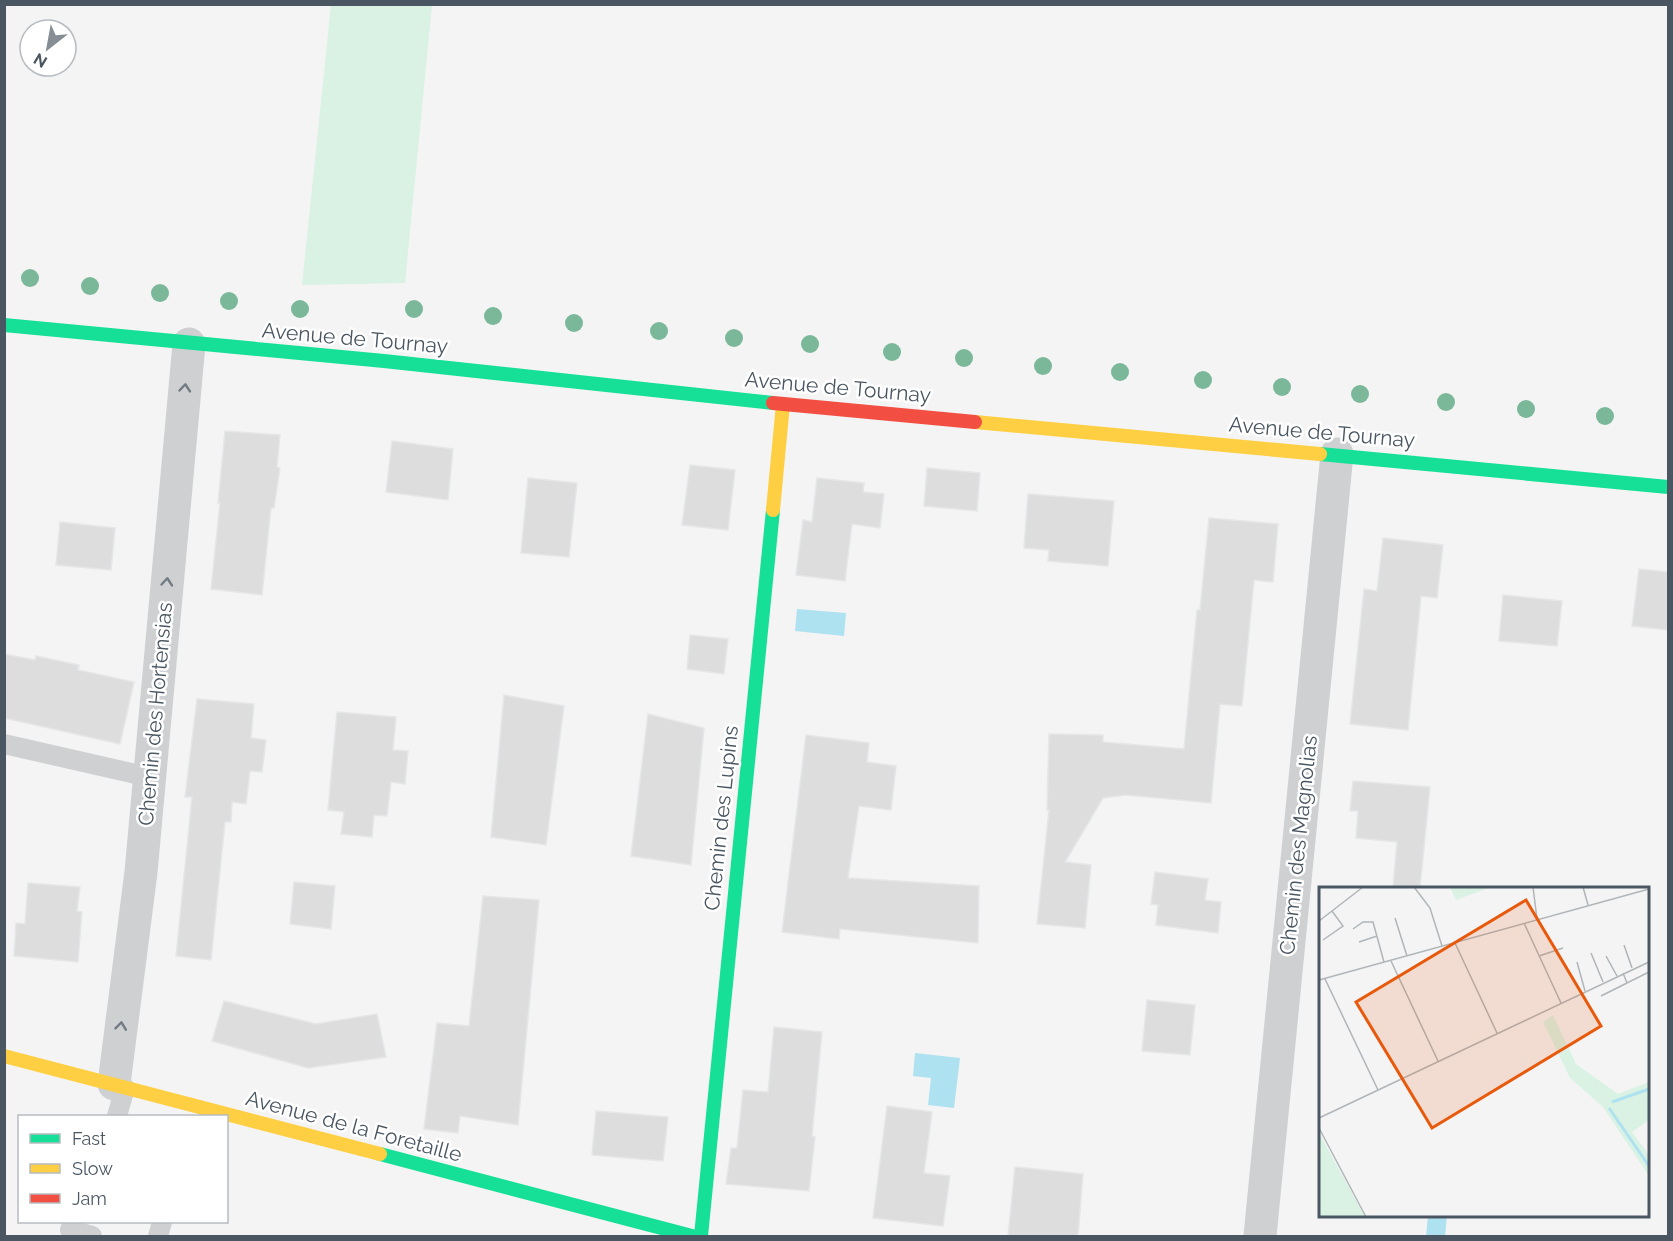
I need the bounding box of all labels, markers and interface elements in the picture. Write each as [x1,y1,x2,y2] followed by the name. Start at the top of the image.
[18,18,78,78] north arrow
[30,49,51,72] text: N
[261,317,449,359] street label: Avenue de Tournay
[744,366,932,408] street label: Avenue de Tournay
[178,383,191,392] one-way arrow
[1228,411,1416,453] street label: Avenue de Tournay
[160,577,173,586] one-way arrow
[133,601,177,827] street label: Chemin des Hortensias
[699,724,743,912] street label: Chemin des Lupins
[1274,734,1322,956] street label: Chemin des Magnolias
[1319,887,1649,1217] inset map
[114,1022,127,1031] one-way arrow
[243,1085,465,1167] street label: Avenue de la Foretaille
[18,1115,228,1223] legend
[72,1128,106,1149] text: Fast
[72,1158,113,1179] text: Slow
[72,1188,107,1209] text: Jam

